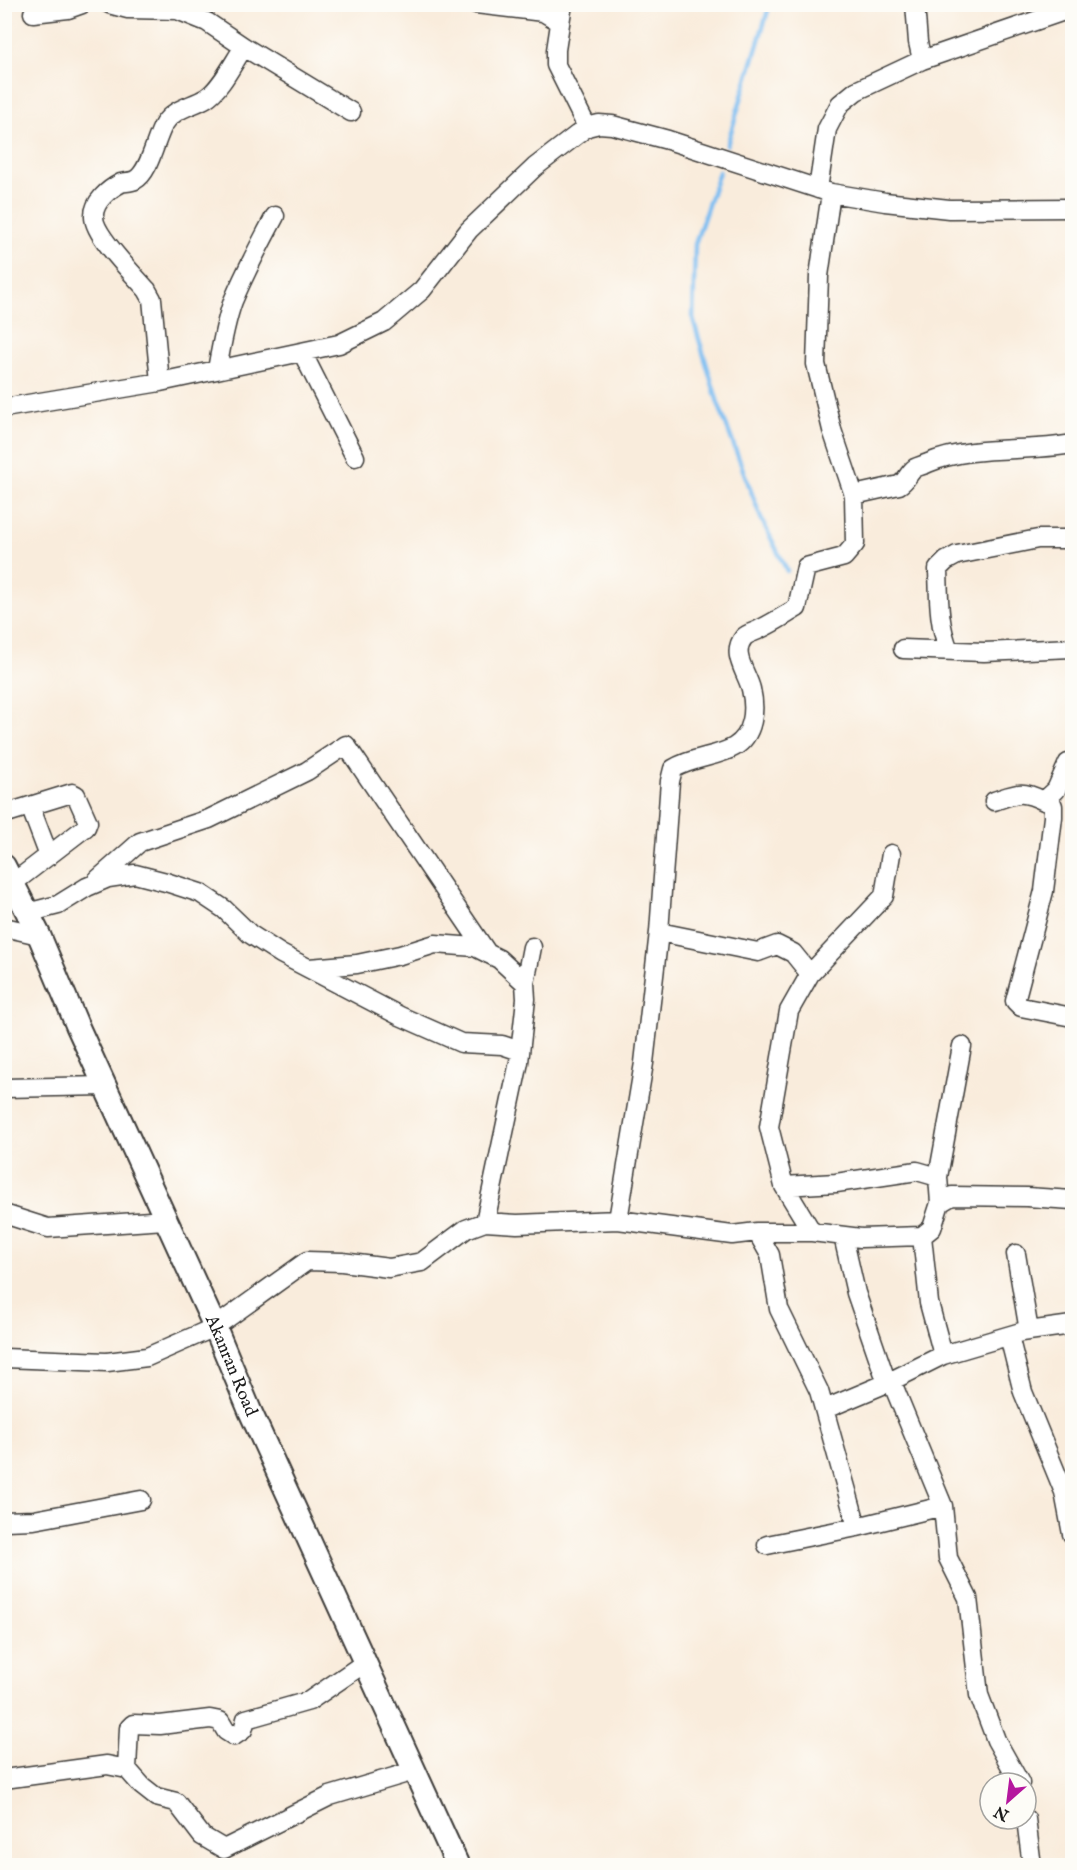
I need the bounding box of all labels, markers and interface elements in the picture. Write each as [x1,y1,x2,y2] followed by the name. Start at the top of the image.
[199,1310,263,1421] street label: Akanran Road
[978,1771,1038,1831] north arrow
[991,1800,1014,1825] text: N

